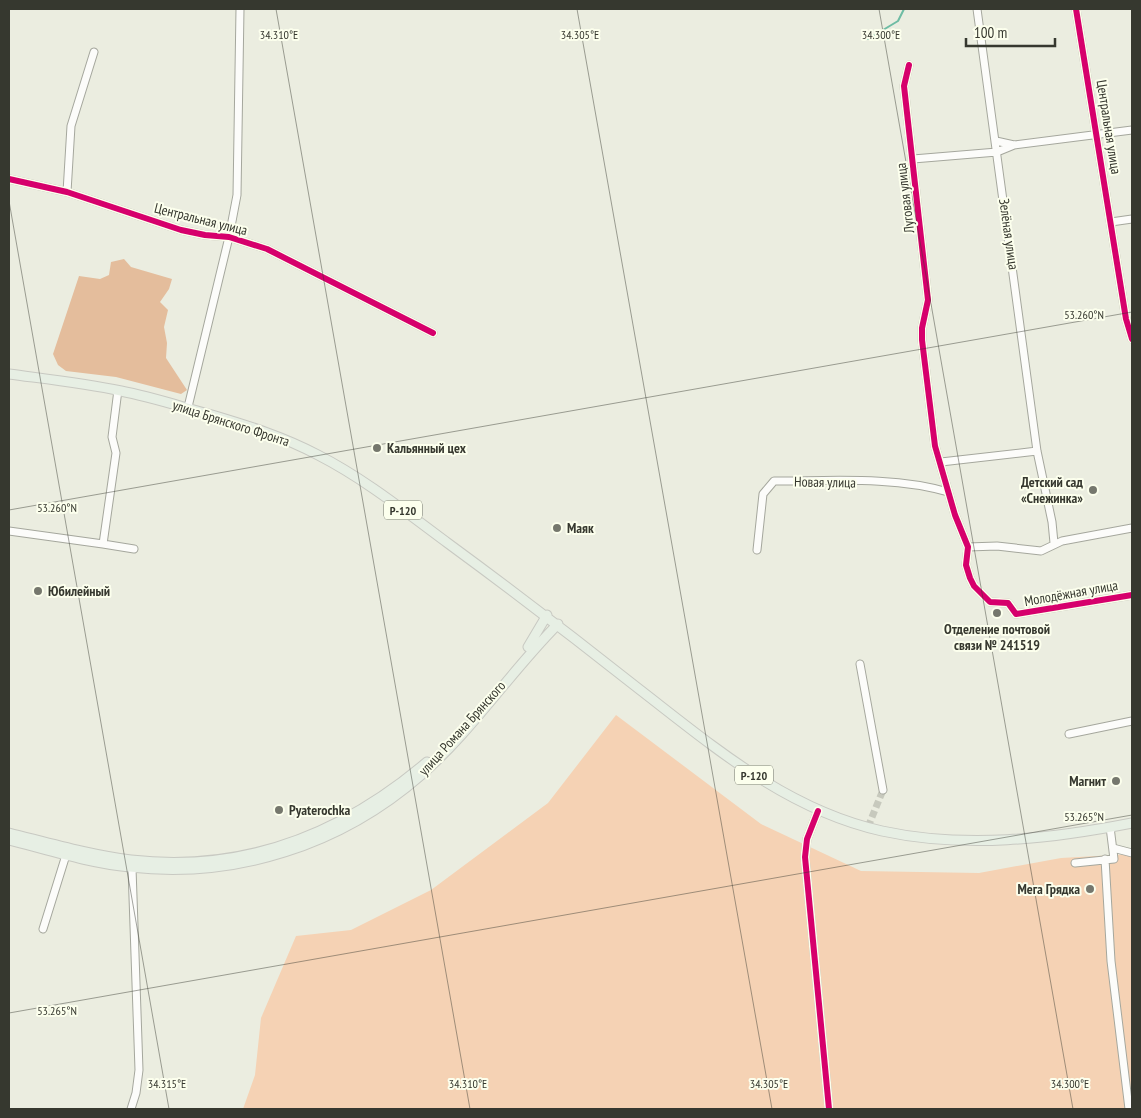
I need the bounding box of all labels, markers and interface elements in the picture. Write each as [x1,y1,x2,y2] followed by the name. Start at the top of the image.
[966,15,1055,47] scale bar
[974,23,1007,42] text: 100 m
[260,27,298,42] text: 34.310°E
[561,27,599,42] text: 34.305°E
[862,27,900,42] text: 34.300°E
[1093,79,1125,175] street label: Центральная улица
[892,162,918,235] street label: Луговая улица
[995,197,1023,271] street label: Зелёная улица
[153,199,249,239] street label: Центральная улица
[1064,307,1104,322] text: 53.260°N
[170,396,292,450] street label: улица Брянского Фронта
[387,439,467,457] place label: Кальянный цех
[371,442,383,454] marker: Кальянный цех
[794,472,856,492] street label: Новая улица
[1021,473,1083,507] place label: Детский сад «Снежинка»
[1087,484,1099,496] marker: Детский сад «Снежинка»
[37,500,77,515] text: 53.260°N
[384,500,422,520] road number: Р-120
[567,519,594,537] place label: Маяк
[551,522,563,534] marker: Маяк
[1023,576,1119,610] street label: Молодёжная улица
[48,582,110,600] place label: Юбилейный
[32,585,44,597] marker: Юбилейный
[991,607,1003,619] marker: Отделение почтовой связи № 241519
[944,620,1050,654] place label: Отделение почтовой связи № 241519
[415,677,509,779] street label: улица Романа Брянского
[735,766,773,784] road number: Р-120
[1069,772,1106,790] place label: Магнит
[1110,775,1122,787] marker: Магнит
[289,801,350,819] place label: Pyaterochka
[273,804,285,816] marker: Pyaterochka
[1064,809,1104,824] text: 53.265°N
[1017,880,1080,898] place label: Мега Грядка
[1084,883,1096,895] marker: Мега Грядка
[37,1003,77,1018] text: 53.265°N
[148,1076,186,1091] text: 34.315°E
[449,1076,487,1091] text: 34.310°E
[750,1076,788,1091] text: 34.305°E
[1051,1076,1089,1091] text: 34.300°E

